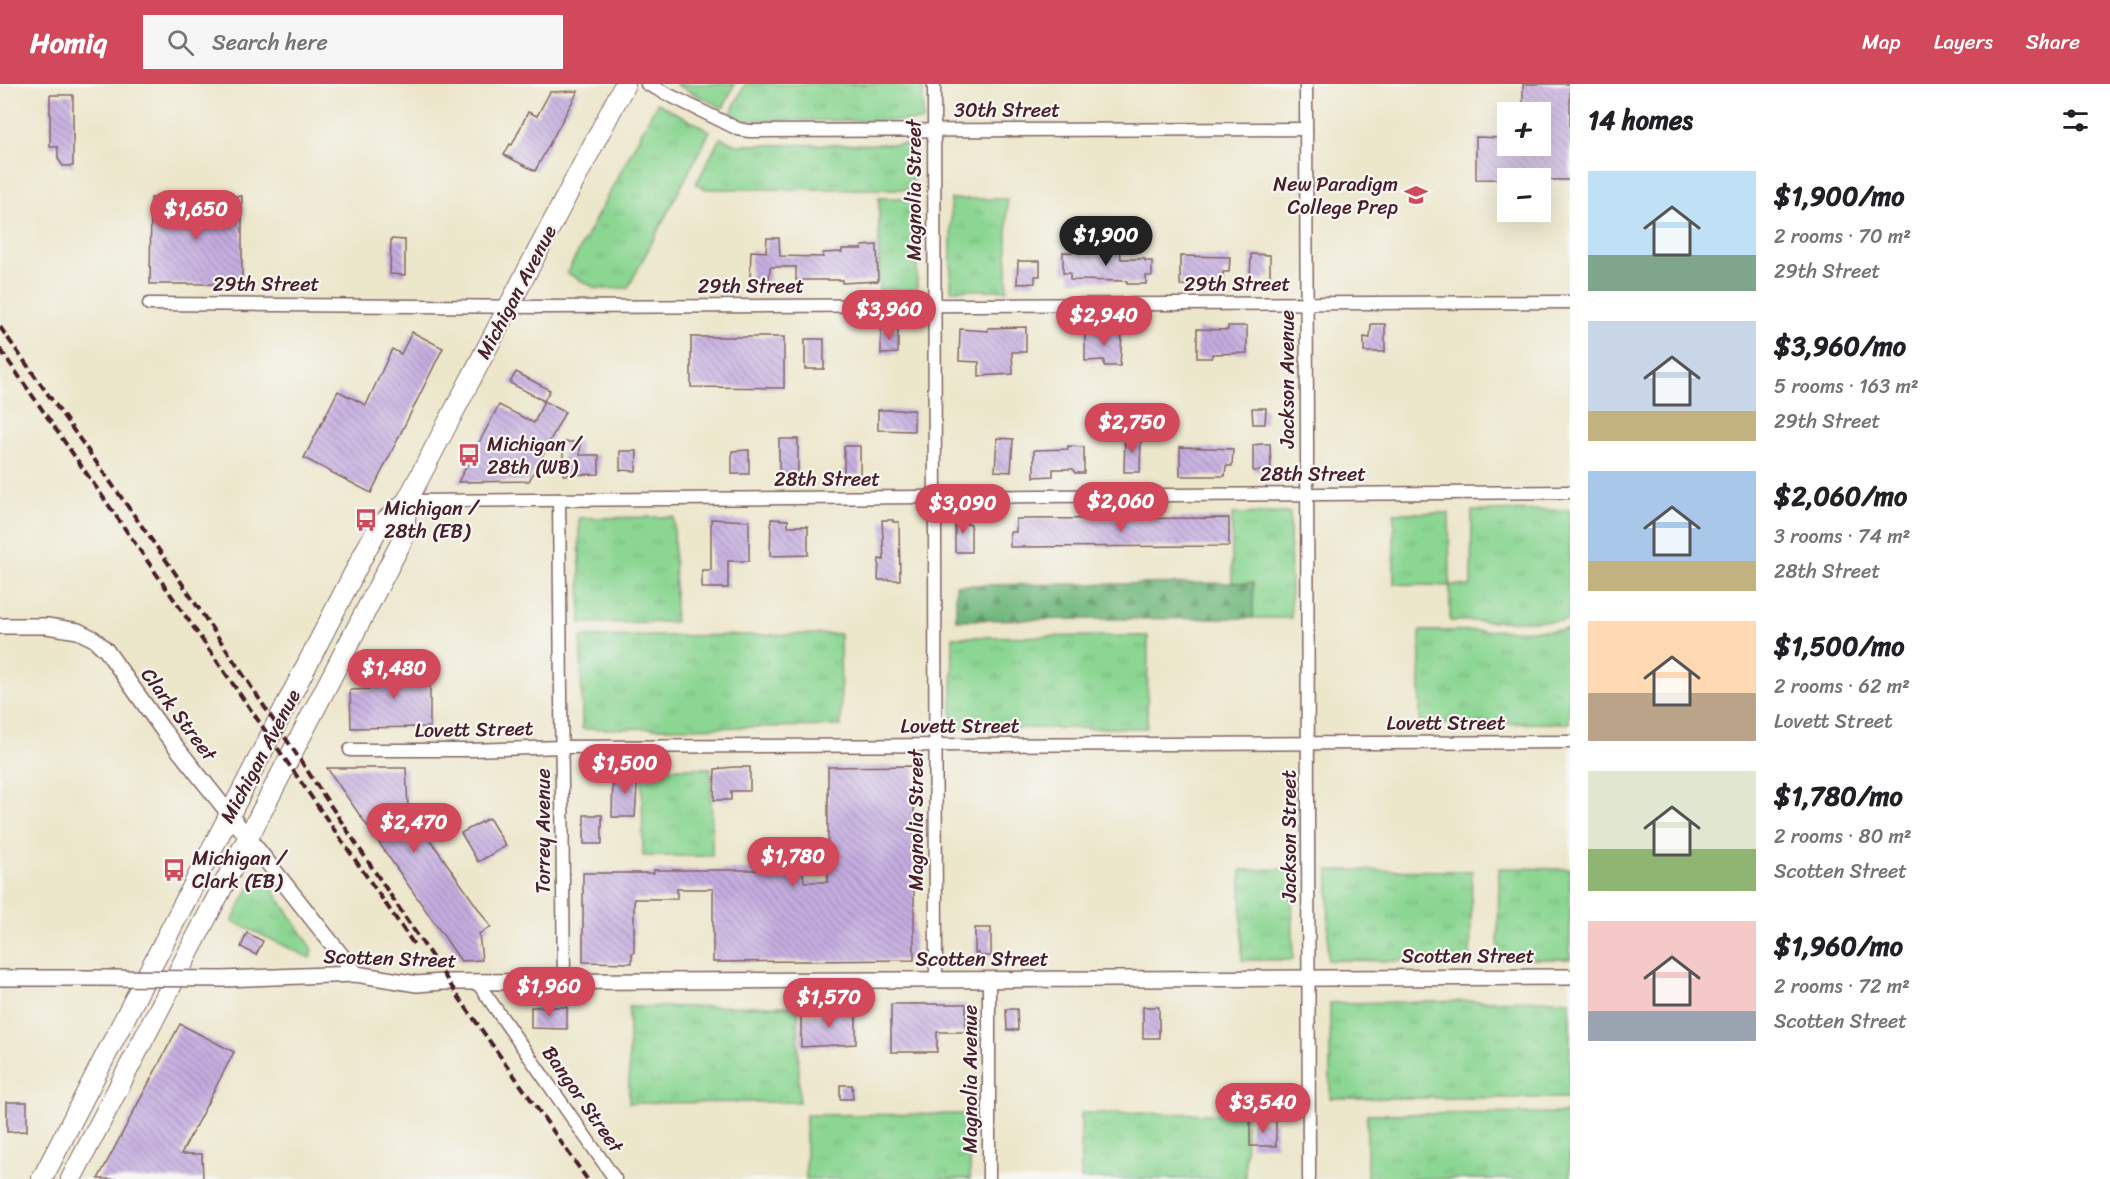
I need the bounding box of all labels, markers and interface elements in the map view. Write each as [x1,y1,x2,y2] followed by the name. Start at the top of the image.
[143,15,563,69] search box
[30,18,107,67] text: Homiq
[212,23,328,62] text: Search here
[1862,23,1901,61] text: Map
[1934,23,1993,61] text: Layers
[2026,23,2080,61] text: Share
[164,26,197,59] icon: search
[954,93,1060,128] street label: 30th Street
[1588,97,1693,143] text: 14 homes
[1497,102,1551,222] map controls
[1497,102,1551,156] button: +
[2059,104,2092,137] icon: filters
[897,118,932,261] street label: Magnolia Street
[1273,167,1398,225] place label: New Paradigm College Prep
[1497,168,1551,222] button: −
[1774,173,1905,219] text: $1,900/mo
[1403,182,1429,208] school or university icon: New Paradigm College Prep
[147,190,245,241] pin: $1,650
[164,192,228,227] text: $1,650
[1636,195,1708,267] icon: home
[1057,216,1155,267] pin: $1,900
[466,218,567,366] street label: Michigan Avenue
[1074,218,1138,253] text: $1,900
[1774,219,1911,254] text: 2 rooms · 70 m²
[1774,254,1880,289] text: 29th Street
[213,267,319,302] street label: 29th Street
[1184,267,1290,302] street label: 29th Street
[698,269,804,304] street label: 29th Street
[840,290,938,341] pin: $3,960
[856,292,922,327] text: $3,960
[1055,296,1153,347] pin: $2,940
[1070,298,1138,333] text: $2,940
[1270,310,1305,449] street label: Jackson Avenue
[1774,323,1906,369] text: $3,960/mo
[1636,345,1708,417] icon: home
[1774,369,1919,404] text: 5 rooms · 163 m²
[1083,403,1181,454] pin: $2,750
[1774,404,1880,439] text: 29th Street
[1099,405,1165,440] text: $2,750
[487,427,583,485] place label: Michigan / 28th (WB)
[456,442,482,468] bus stop icon: Michigan / 28th (WB)
[1260,457,1366,492] street label: 28th Street
[774,462,880,497] street label: 28th Street
[1774,473,1907,519] text: $2,060/mo
[1072,482,1170,533] pin: $2,060
[914,484,1012,535] pin: $3,090
[1087,484,1155,519] text: $2,060
[929,486,997,521] text: $3,090
[384,491,480,549] place label: Michigan / 28th (EB)
[1636,495,1708,567] icon: home
[353,507,379,533] bus stop icon: Michigan / 28th (EB)
[1774,519,1910,554] text: 3 rooms · 74 m²
[1774,554,1880,589] text: 28th Street
[1774,623,1904,669] text: $1,500/mo
[1636,645,1708,717] icon: home
[345,649,443,700] pin: $1,480
[362,651,426,686] text: $1,480
[131,660,226,770] street label: Clark Street
[1774,669,1910,704] text: 2 rooms · 62 m²
[210,682,311,830] street label: Michigan Avenue
[1774,704,1893,739] text: Lovett Street
[1387,706,1506,741] street label: Lovett Street
[901,709,1020,744] street label: Lovett Street
[414,711,534,748] street label: Lovett Street
[576,744,674,795] pin: $1,500
[593,746,657,781] text: $1,500
[899,748,934,891] street label: Magnolia Street
[526,768,561,894] street label: Torrey Avenue
[1272,769,1307,903] street label: Jackson Street
[1774,773,1903,819] text: $1,780/mo
[1636,795,1708,867] icon: home
[365,803,463,854] pin: $2,470
[381,805,447,840] text: $2,470
[1774,819,1912,854] text: 2 rooms · 80 m²
[744,837,842,888] pin: $1,780
[761,839,825,874] text: $1,780
[192,841,288,899] place label: Michigan / Clark (EB)
[1774,854,1907,889] text: Scotten Street
[161,857,187,883] bus stop icon: Michigan / Clark (EB)
[1774,923,1903,969] text: $1,960/mo
[323,939,457,978] street label: Scotten Street
[1402,939,1535,974] street label: Scotten Street
[916,942,1049,977] street label: Scotten Street
[1636,945,1708,1017] icon: home
[500,967,598,1018] pin: $1,960
[517,969,581,1004] text: $1,960
[1774,969,1910,1004] text: 2 rooms · 72 m²
[780,978,878,1029] pin: $1,570
[797,980,861,1015] text: $1,570
[1774,1004,1907,1039] text: Scotten Street
[953,1005,988,1153] street label: Magnolia Avenue
[533,1038,633,1161] street label: Bangor Street
[1214,1083,1312,1134] pin: $3,540
[1229,1085,1297,1120] text: $3,540

